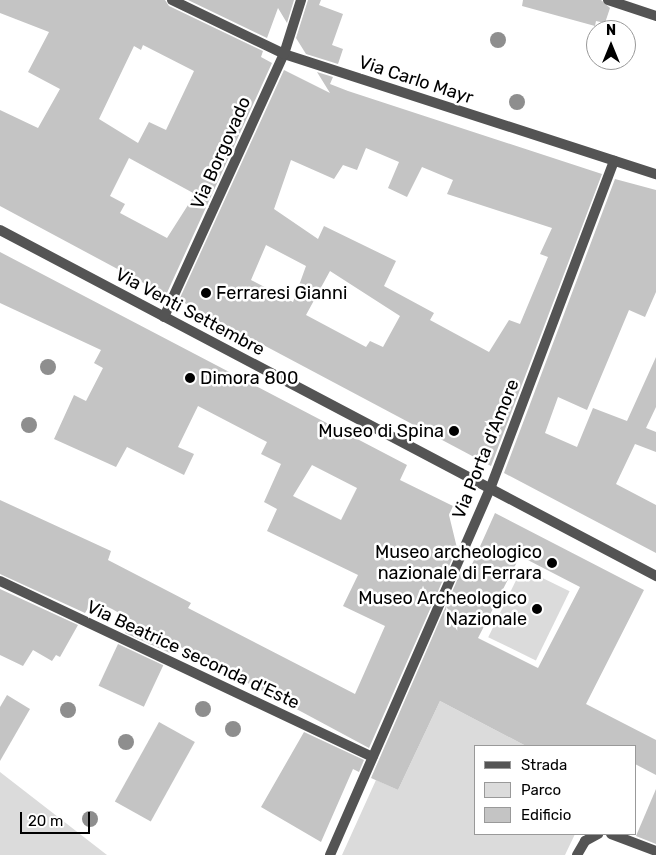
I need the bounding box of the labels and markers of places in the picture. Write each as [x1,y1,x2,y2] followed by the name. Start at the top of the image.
[216,282,347,304] place label: Ferraresi Gianni
[200,287,212,299] marker: Ferraresi Gianni
[200,367,298,389] place label: Dimora 800
[184,372,196,384] marker: Dimora 800
[318,420,444,442] place label: Museo di Spina
[448,425,460,437] marker: Museo di Spina
[375,542,542,584] place label: Museo archeologico nazionale di Ferrara
[546,557,558,569] marker: Museo archeologico nazionale di Ferrara
[358,588,527,630] place label: Museo Archeologico Nazionale
[531,603,543,615] marker: Museo Archeologico Nazionale

